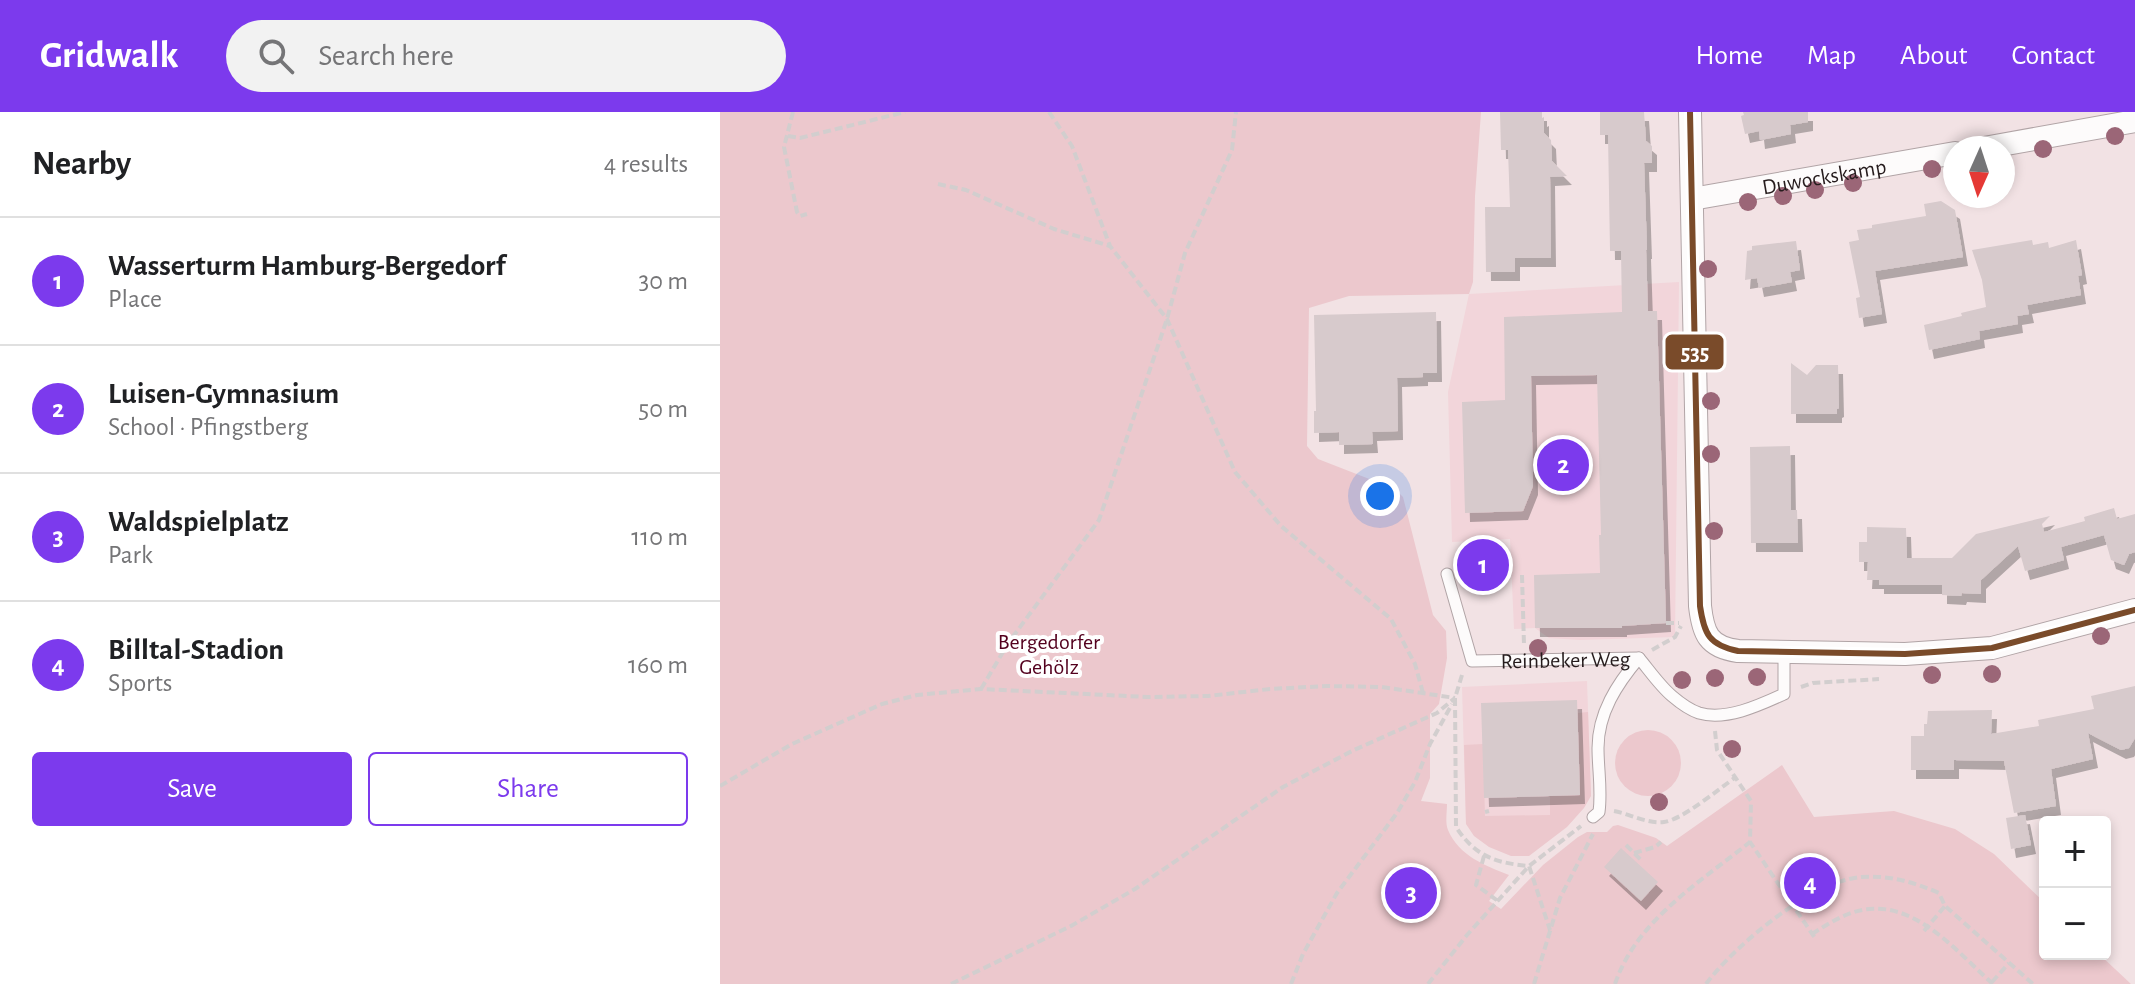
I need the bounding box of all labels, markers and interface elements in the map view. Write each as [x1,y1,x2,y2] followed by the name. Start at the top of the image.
[226,20,786,92] search box
[254,34,298,78] icon: search
[40,37,178,75] text: Gridwalk
[318,41,454,71] text: Search here
[1696,42,1763,70] text: Home
[1807,42,1856,70] text: Map
[1900,42,1968,70] text: About
[2012,42,2095,70] text: Contact
[1943,136,2015,208] north arrow
[32,147,131,181] text: Nearby
[604,151,688,177] text: 4 results
[1760,155,1888,199] street label: Duwockskamp
[108,251,505,281] text: Wasserturm Hamburg-Bergedorf
[53,268,63,294] text: 1
[638,268,688,294] text: 30 m
[108,286,162,312] text: Place
[1664,333,1725,371] line badge: 535
[1681,342,1709,364] text: 535
[108,379,339,409] text: Luisen-Gymnasium
[52,396,64,422] text: 2
[638,396,688,422] text: 50 m
[108,414,308,440] text: School · Pfingstberg
[1537,435,1589,495] pin: 2
[1360,476,1400,516] your location
[108,507,289,537] text: Waldspielplatz
[52,524,64,550] text: 3
[631,524,688,550] text: 110 m
[1457,535,1509,595] pin: 1
[108,542,153,568] text: Park
[998,631,1100,678] park label: Bergedorfer Gehölz
[108,635,284,665] text: Billtal-Stadion
[1500,648,1631,672] street label: Reinbeker Weg
[51,652,65,678] text: 4
[628,652,688,678] text: 160 m
[108,670,172,696] text: Sports
[32,752,352,826] button: Save
[368,752,688,826] button: Share
[2039,816,2111,960] map controls
[2039,816,2111,888] button: +
[1784,853,1836,913] pin: 4
[1385,863,1437,923] pin: 3
[2039,888,2111,960] button: −

